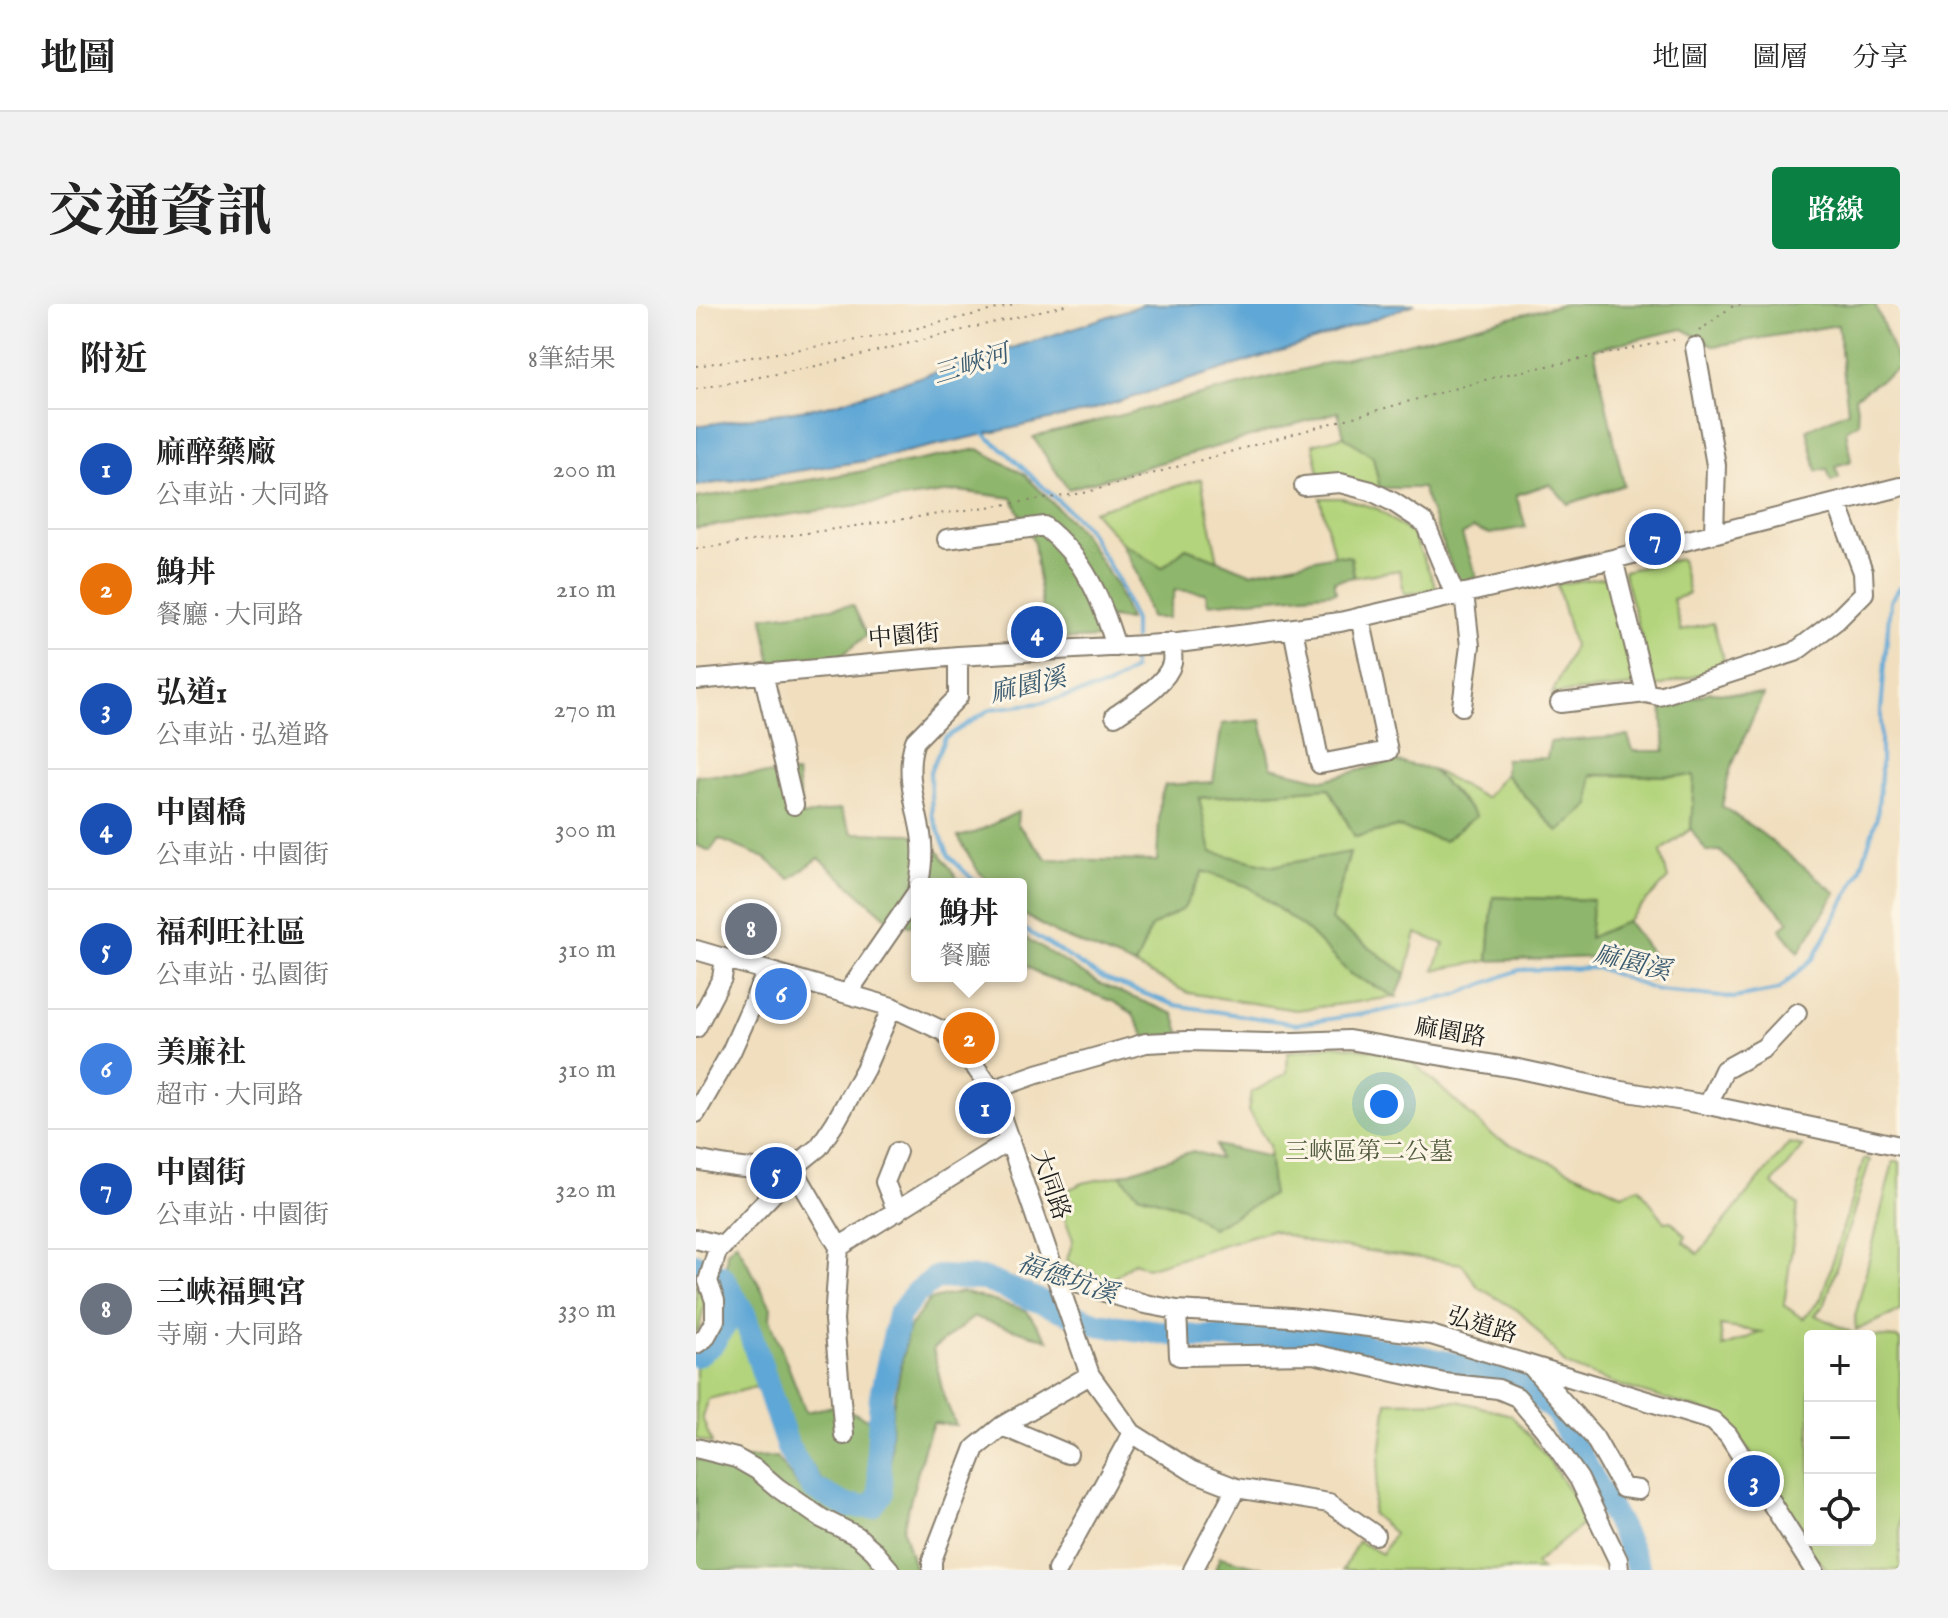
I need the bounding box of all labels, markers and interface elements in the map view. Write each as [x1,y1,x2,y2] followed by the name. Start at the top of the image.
[40,36,116,84] text: 地圖
[1652,41,1708,76] text: 地圖
[1752,41,1808,76] text: 圖層
[1852,41,1908,76] text: 分享
[1772,167,1900,249] button: 路線
[48,179,272,250] text: 交通資訊
[929,337,1017,392] water label: 三峽河
[80,339,148,382] text: 附近
[528,343,616,376] text: 8筆結果
[156,435,276,473] text: 麻醉藥廠
[101,453,111,486] text: 1
[552,453,616,486] text: 200 m
[156,479,329,512] text: 公車站 · 大同路
[1629,509,1681,569] pin: 7
[156,555,216,593] text: 鯓丼
[100,573,112,606] text: 2
[556,573,616,606] text: 210 m
[156,599,303,632] text: 餐廳 · 大同路
[1011,602,1063,662] pin: 4
[867,618,941,656] street label: 中園街
[986,660,1073,711] water label: 麻園溪
[156,675,227,713] text: 弘道1
[101,693,111,726] text: 3
[553,693,616,726] text: 270 m
[156,719,329,752] text: 公車站 · 弘道路
[156,795,246,833] text: 中園橋
[100,813,112,846] text: 4
[555,813,616,846] text: 300 m
[156,839,329,872] text: 公車站 · 中園街
[911,878,1027,982] popup
[939,896,999,934] text: 鯓丼
[725,899,777,959] pin: 8
[156,915,306,953] text: 福利旺社區
[101,933,111,966] text: 5
[558,933,616,966] text: 310 m
[1590,938,1677,989] water label: 麻園溪
[939,940,991,973] text: 餐廳
[156,959,329,992] text: 公車站 · 弘園街
[755,964,807,1024] pin: 6
[943,1008,995,1068] pin: 2
[1412,1011,1488,1055] street label: 麻園路
[156,1035,246,1073] text: 美廉社
[101,1053,111,1086] text: 6
[558,1053,616,1086] text: 310 m
[959,1078,1011,1138] pin: 1
[156,1079,303,1112] text: 超市 · 大同路
[1364,1084,1404,1124] your location
[1285,1137,1453,1168] park label: 三峽區第二公墓
[750,1143,802,1203] pin: 5
[1024,1146,1076,1224] street label: 大同路
[156,1155,246,1193] text: 中園街
[100,1173,112,1206] text: 7
[556,1173,616,1206] text: 320 m
[156,1199,329,1232] text: 公車站 · 中園街
[1012,1246,1124,1313] water label: 福德坑溪
[156,1275,306,1313] text: 三峽福興宮
[101,1293,111,1326] text: 8
[558,1293,616,1326] text: 330 m
[1443,1301,1521,1351] street label: 弘道路
[156,1319,303,1352] text: 寺廟 · 大同路
[1804,1330,1876,1546] map controls
[1804,1330,1876,1402] button: +
[1804,1402,1876,1474] button: −
[1728,1451,1780,1511] pin: 3
[1804,1474,1876,1546] button: locate

